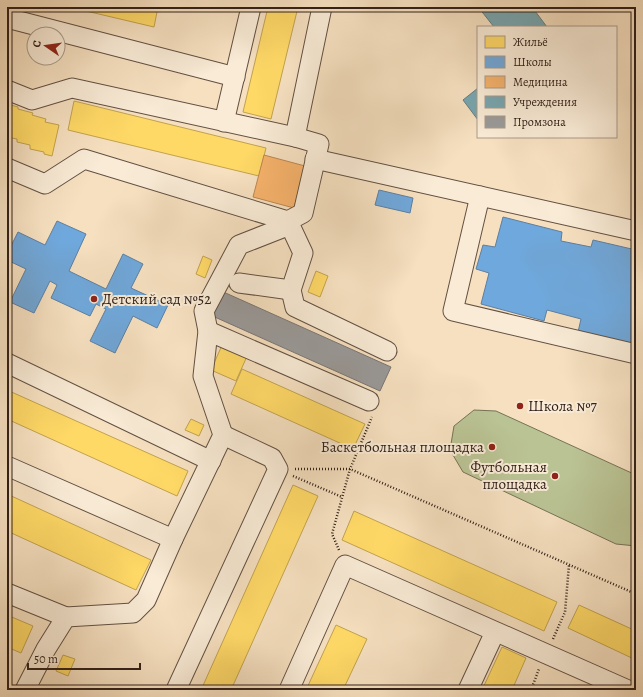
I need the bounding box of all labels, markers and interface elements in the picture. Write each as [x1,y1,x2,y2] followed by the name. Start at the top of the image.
[26,26,66,66] north arrow
[477,26,617,138] legend
[513,34,548,50] text: Жильё
[29,39,45,49] text: С
[513,54,552,70] text: Школы
[513,74,568,90] text: Медицина
[513,94,577,110] text: Учреждения
[513,114,566,130] text: Промзона
[102,289,211,309] place label: Детский сад №52
[89,294,99,304] marker: Детский сад №52
[528,396,598,416] place label: Школа №7
[515,401,525,411] marker: Школа №7
[321,437,484,457] place label: Баскетбольная площадка
[487,442,497,452] marker: Баскетбольная площадка
[471,457,547,494] place label: Футбольная площадка
[550,471,560,481] marker: Футбольная площадка
[28,645,140,671] scale bar
[34,651,58,667] text: 50 m

